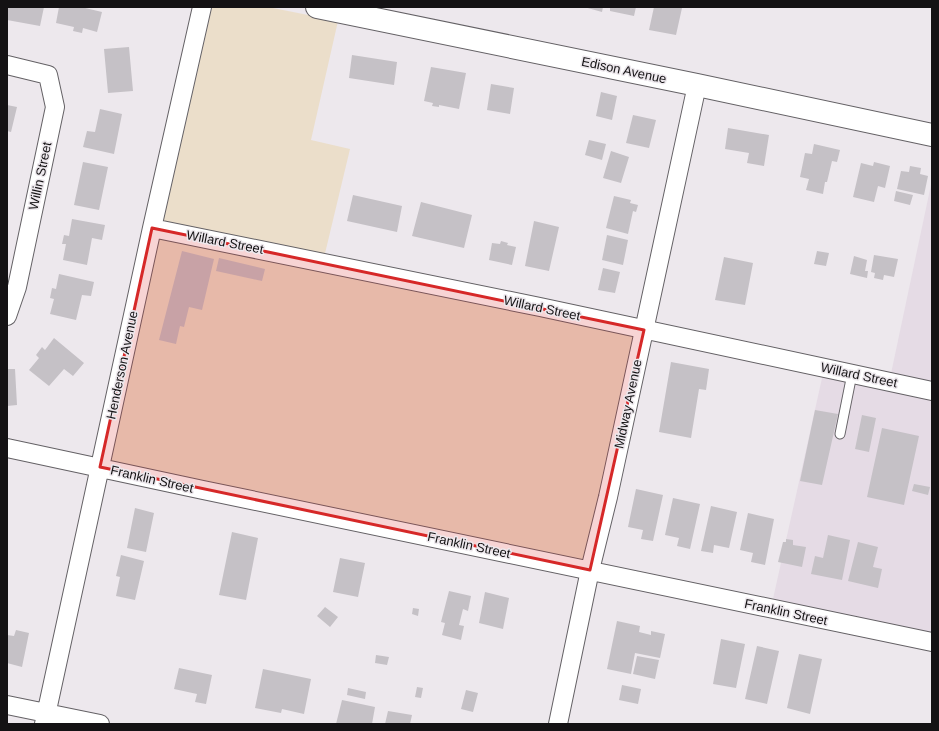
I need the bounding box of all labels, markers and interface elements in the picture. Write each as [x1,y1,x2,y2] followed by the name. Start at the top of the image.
[580,54,668,86] street label: Edison Avenue
[25,140,55,211] street label: Willin Street
[185,227,265,257] street label: Willard Street
[502,293,582,324] street label: Willard Street
[103,309,141,421] street label: Henderson Avenue
[611,358,645,450] street label: Midway Avenue
[819,360,899,391] street label: Willard Street
[109,462,195,496] street label: Franklin Street
[426,529,512,561] street label: Franklin Street
[743,596,829,628] street label: Franklin Street

